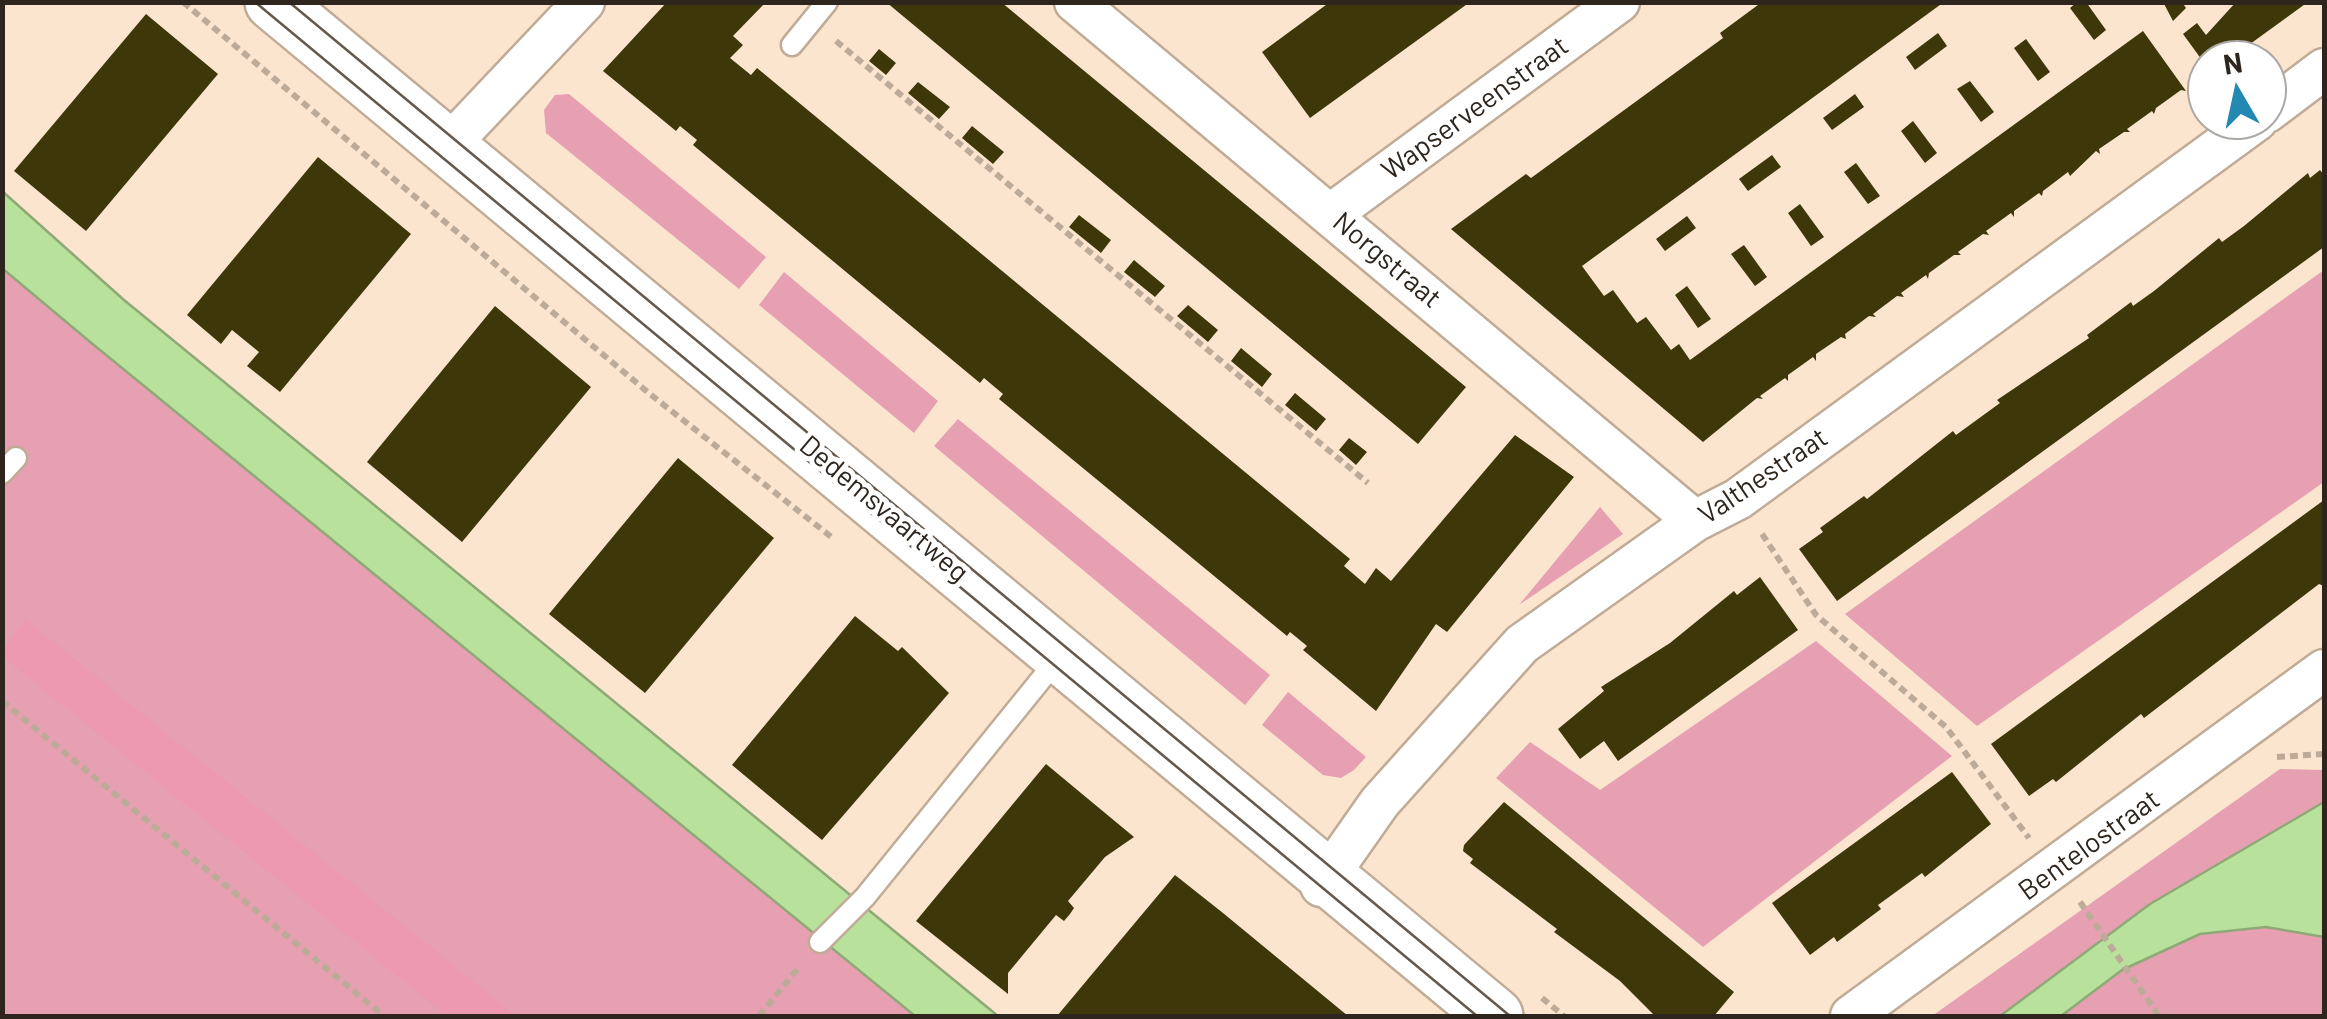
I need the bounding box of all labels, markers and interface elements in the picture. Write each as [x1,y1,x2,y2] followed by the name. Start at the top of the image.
[1375,29,1575,187] street label: Wapserveenstraat
[2187,40,2287,140] north arrow
[2221,44,2244,81] text: N
[1326,205,1448,315] street label: Norgstraat
[1692,421,1834,531] street label: Valthestraat
[793,429,975,589] street label: Dedemsvaartweg
[2012,782,2166,908] street label: Bentelostraat

